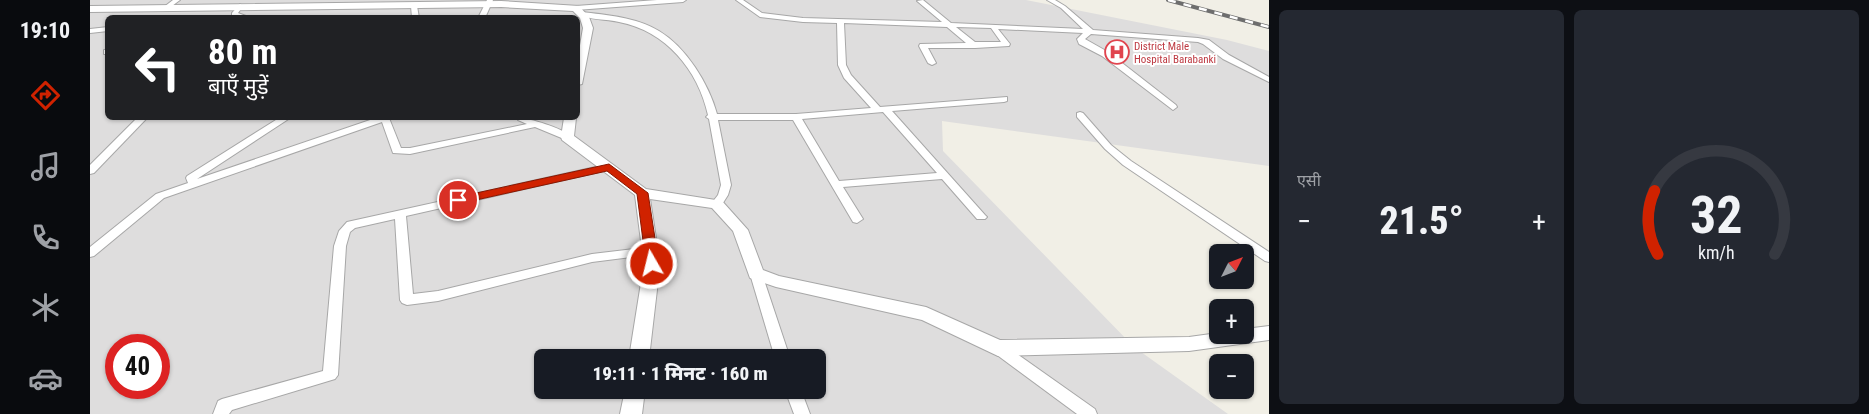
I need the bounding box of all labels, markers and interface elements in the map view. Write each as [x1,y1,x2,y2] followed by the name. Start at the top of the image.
[20,18,70,43] text: 19:10
[208,32,277,73] text: 80 m
[125,35,190,100] icon: left
[1104,39,1130,65] hospital icon: District Male Hospital Barabanki
[1134,40,1216,66] place label: District Male Hospital Barabanki
[208,74,268,99] text: बाएँ मुड़ें
[28,78,63,113] icon: directions
[28,149,63,184] icon: music
[1297,171,1321,190] text: एसी
[437,179,479,221] pin
[1690,185,1743,246] text: 32
[444,186,472,214] icon: arrive
[1379,199,1464,243] text: 21.5°
[1297,205,1311,238] text: −
[1532,205,1546,238] text: +
[28,220,63,255] icon: phone
[625,237,677,289] position arrow
[1698,242,1735,263] text: km/h
[1209,244,1254,289] north arrow
[1209,244,1254,399] map controls
[28,290,63,325] icon: climate
[1209,299,1254,344] button: +
[105,334,170,399] speed limit sign: 40
[1209,354,1254,399] button: −
[28,361,63,396] icon: car
[592,362,768,385] text: 19:11 · 1 मिनट · 160 m

